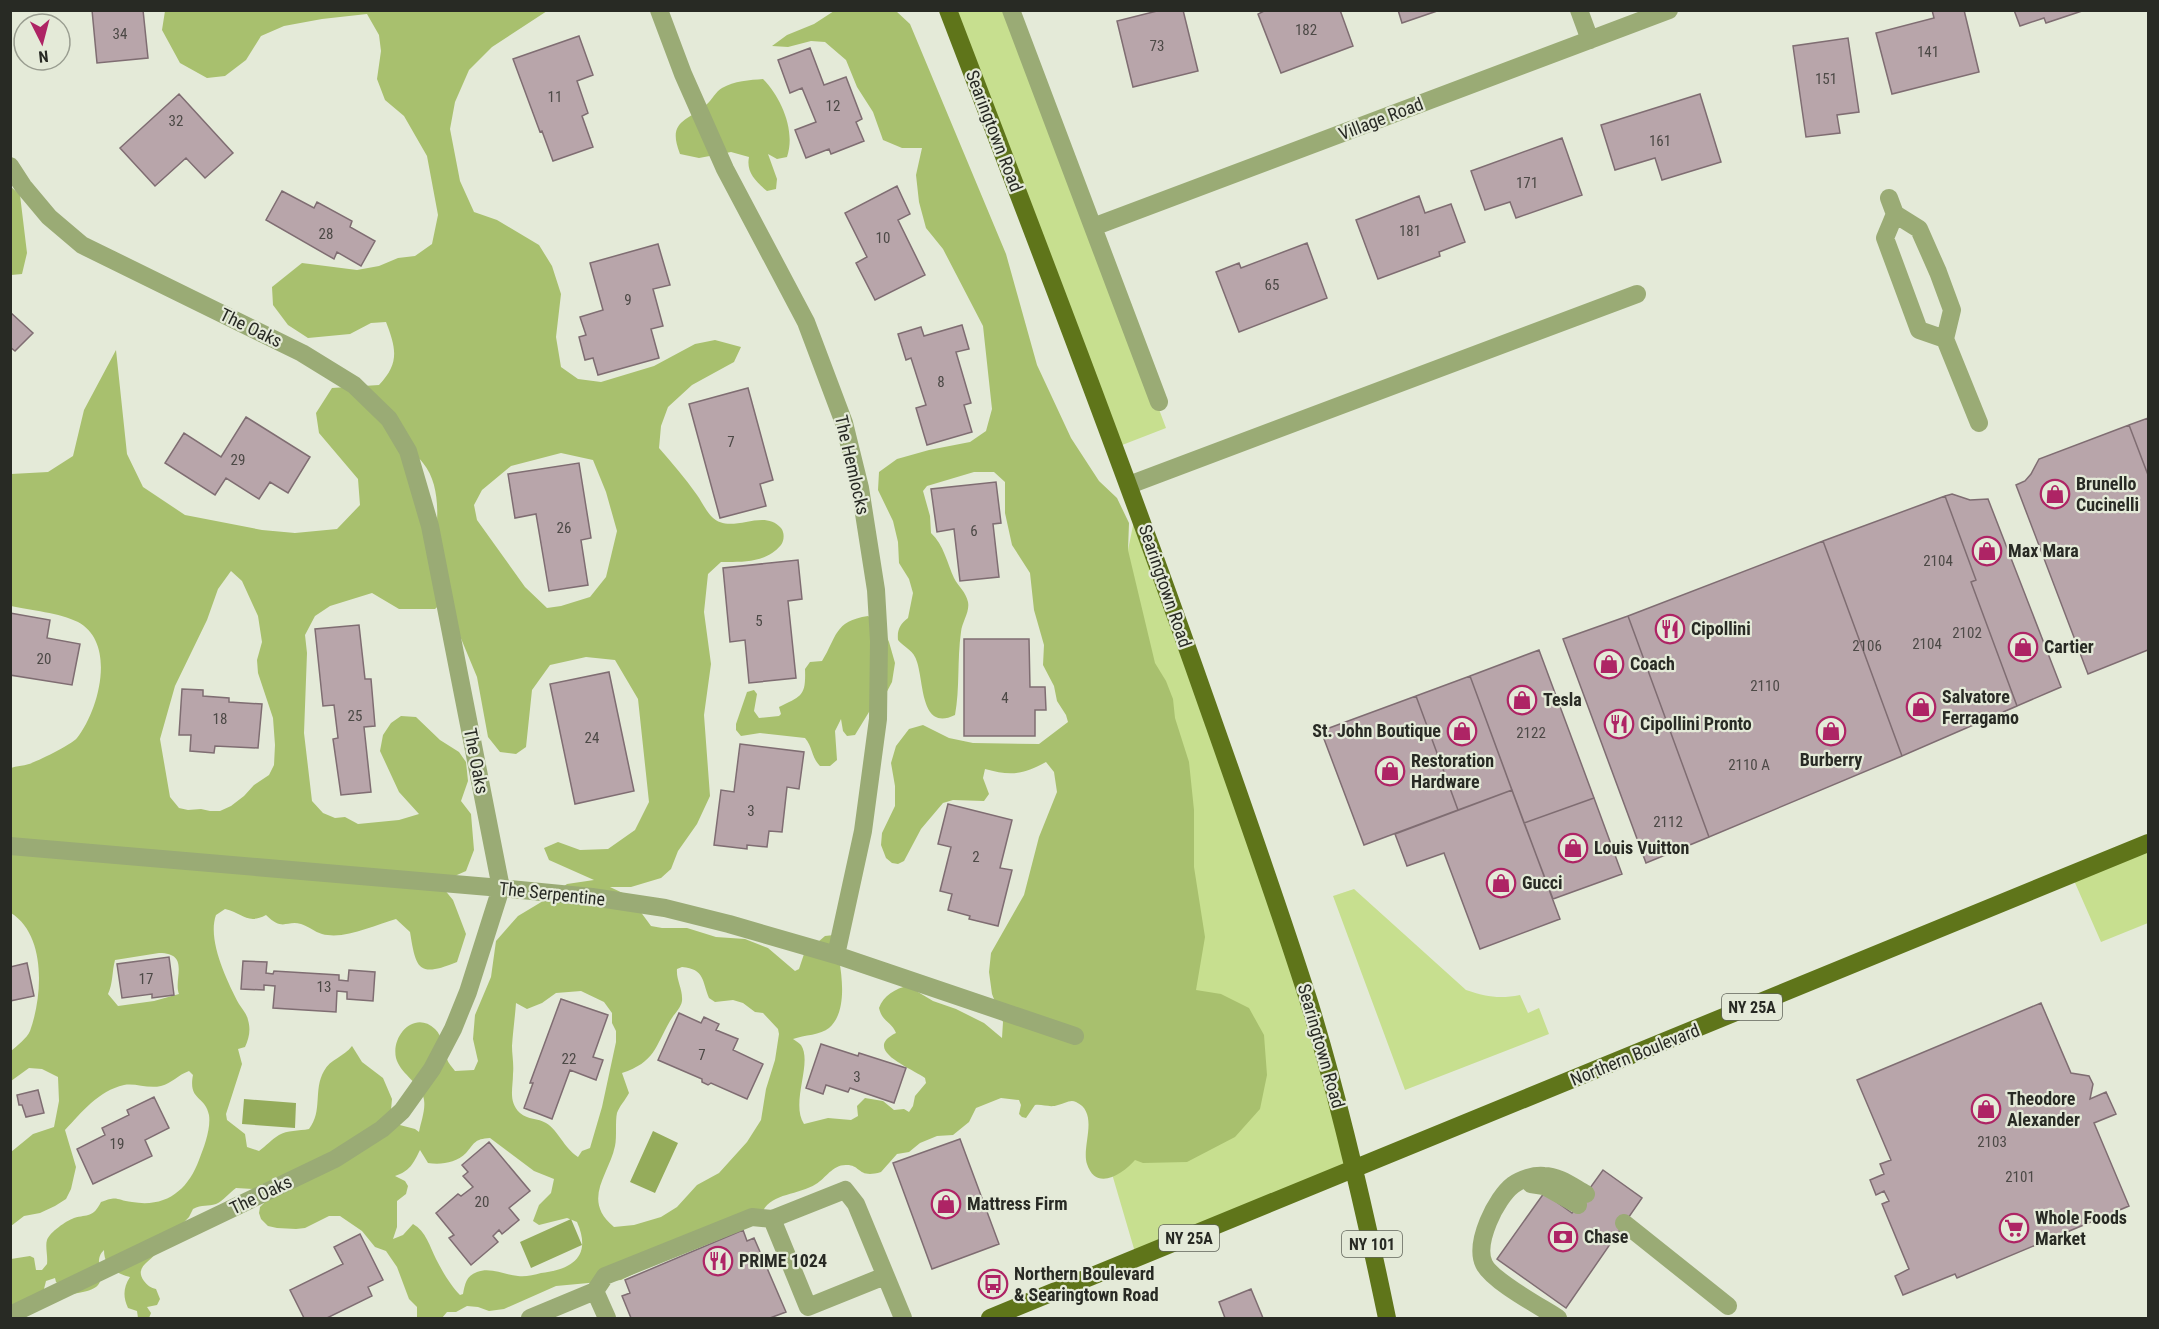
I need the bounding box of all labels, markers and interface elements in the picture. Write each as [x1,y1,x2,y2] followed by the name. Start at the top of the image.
[12,12,72,72] north arrow
[1295,21,1317,39] house number: 182
[113,25,127,43] house number: 34
[1150,37,1164,55] house number: 73
[1917,43,1939,61] house number: 141
[38,46,49,66] text: N
[962,67,1027,195] street label: Searingtown Road
[1815,70,1837,88] house number: 151
[548,88,562,106] house number: 11
[1336,93,1426,144] street label: Village Road
[826,97,840,115] house number: 12
[169,112,183,130] house number: 32
[1649,132,1671,150] house number: 161
[1516,174,1538,192] house number: 171
[1399,222,1421,240] house number: 181
[319,225,333,243] house number: 28
[876,229,890,247] house number: 10
[1265,276,1279,294] house number: 65
[624,291,632,309] house number: 9
[217,304,286,352] street label: The Oaks
[937,373,945,391] house number: 8
[831,413,874,517] street label: The Hemlocks
[727,433,735,451] house number: 7
[231,451,245,469] house number: 29
[2076,473,2139,515] place label: Brunello Cucinelli
[2039,478,2071,510] shop icon: Brunello Cucinelli
[557,519,571,537] house number: 26
[970,522,978,540] house number: 6
[1135,522,1196,650] street label: Searingtown Road
[1971,535,2003,567] shop icon: Max Mara
[2008,540,2079,561] place label: Max Mara
[1923,552,1953,570] house number: 2104
[755,612,763,630] house number: 5
[1654,613,1686,645] restaurant icon: Cipollini
[1691,618,1751,639] place label: Cipollini
[1952,624,1982,642] house number: 2102
[2007,631,2039,663] shop icon: Cartier
[1912,635,1942,653] house number: 2104
[2044,636,2094,657] place label: Cartier
[1852,637,1882,655] house number: 2106
[1593,648,1625,680] shop icon: Coach
[37,650,51,668] house number: 20
[1630,653,1675,674] place label: Coach
[1750,677,1780,695] house number: 2110
[1506,684,1538,716] shop icon: Tesla
[1942,686,2019,728] place label: Salvatore Ferragamo
[1001,689,1009,707] house number: 4
[1543,689,1582,710] place label: Tesla
[1905,691,1937,723] shop icon: Salvatore Ferragamo
[348,707,362,725] house number: 25
[1603,708,1635,740] restaurant icon: Cipollini Pronto
[213,710,227,728] house number: 18
[1640,713,1752,734] place label: Cipollini Pronto
[1446,715,1478,747] shop icon: St. John Boutique
[1815,715,1847,747] shop icon: Burberry
[1312,720,1441,741] place label: St. John Boutique
[1516,724,1546,742] house number: 2122
[460,726,493,796] street label: The Oaks
[585,729,599,747] house number: 24
[1800,749,1862,770] place label: Burberry
[1411,750,1494,792] place label: Restoration Hardware
[1374,755,1406,787] shop icon: Restoration Hardware
[1728,756,1770,774] house number: 2110 A
[747,802,755,820] house number: 3
[1653,813,1683,831] house number: 2112
[1557,832,1589,864] shop icon: Louis Vuitton
[1594,837,1689,858] place label: Louis Vuitton
[972,848,980,866] house number: 2
[1485,867,1517,899] shop icon: Gucci
[1522,872,1562,893] place label: Gucci
[498,877,606,910] street label: The Serpentine
[139,970,153,988] house number: 17
[317,978,331,996] house number: 13
[1294,981,1349,1111] street label: Searingtown Road
[1722,994,1782,1020] road number: NY 25A
[1567,1019,1702,1090] street label: Northern Boulevard
[698,1046,706,1064] house number: 7
[562,1050,576,1068] house number: 22
[853,1068,861,1086] house number: 3
[2007,1088,2080,1130] place label: Theodore Alexander
[1970,1093,2002,1125] shop icon: Theodore Alexander
[1977,1133,2007,1151] house number: 2103
[110,1135,124,1153] house number: 19
[2005,1168,2035,1186] house number: 2101
[226,1171,295,1219] street label: The Oaks
[930,1188,962,1220] shop icon: Mattress Firm
[475,1193,489,1211] house number: 20
[967,1193,1068,1214] place label: Mattress Firm
[2035,1207,2127,1249] place label: Whole Foods Market
[1998,1212,2030,1244] supermarket icon: Whole Foods Market
[1547,1221,1579,1253] bank icon: Chase
[1159,1225,1219,1251] road number: NY 25A
[1584,1226,1629,1247] place label: Chase
[1342,1231,1402,1257] road number: NY 101
[702,1245,734,1277] restaurant icon: PRIME 1024
[739,1250,827,1271] place label: PRIME 1024
[1014,1263,1159,1305] place label: Northern Boulevard & Searingtown Road
[977,1268,1009,1300] bus stop icon: Northern Boulevard & Searingtown Road

